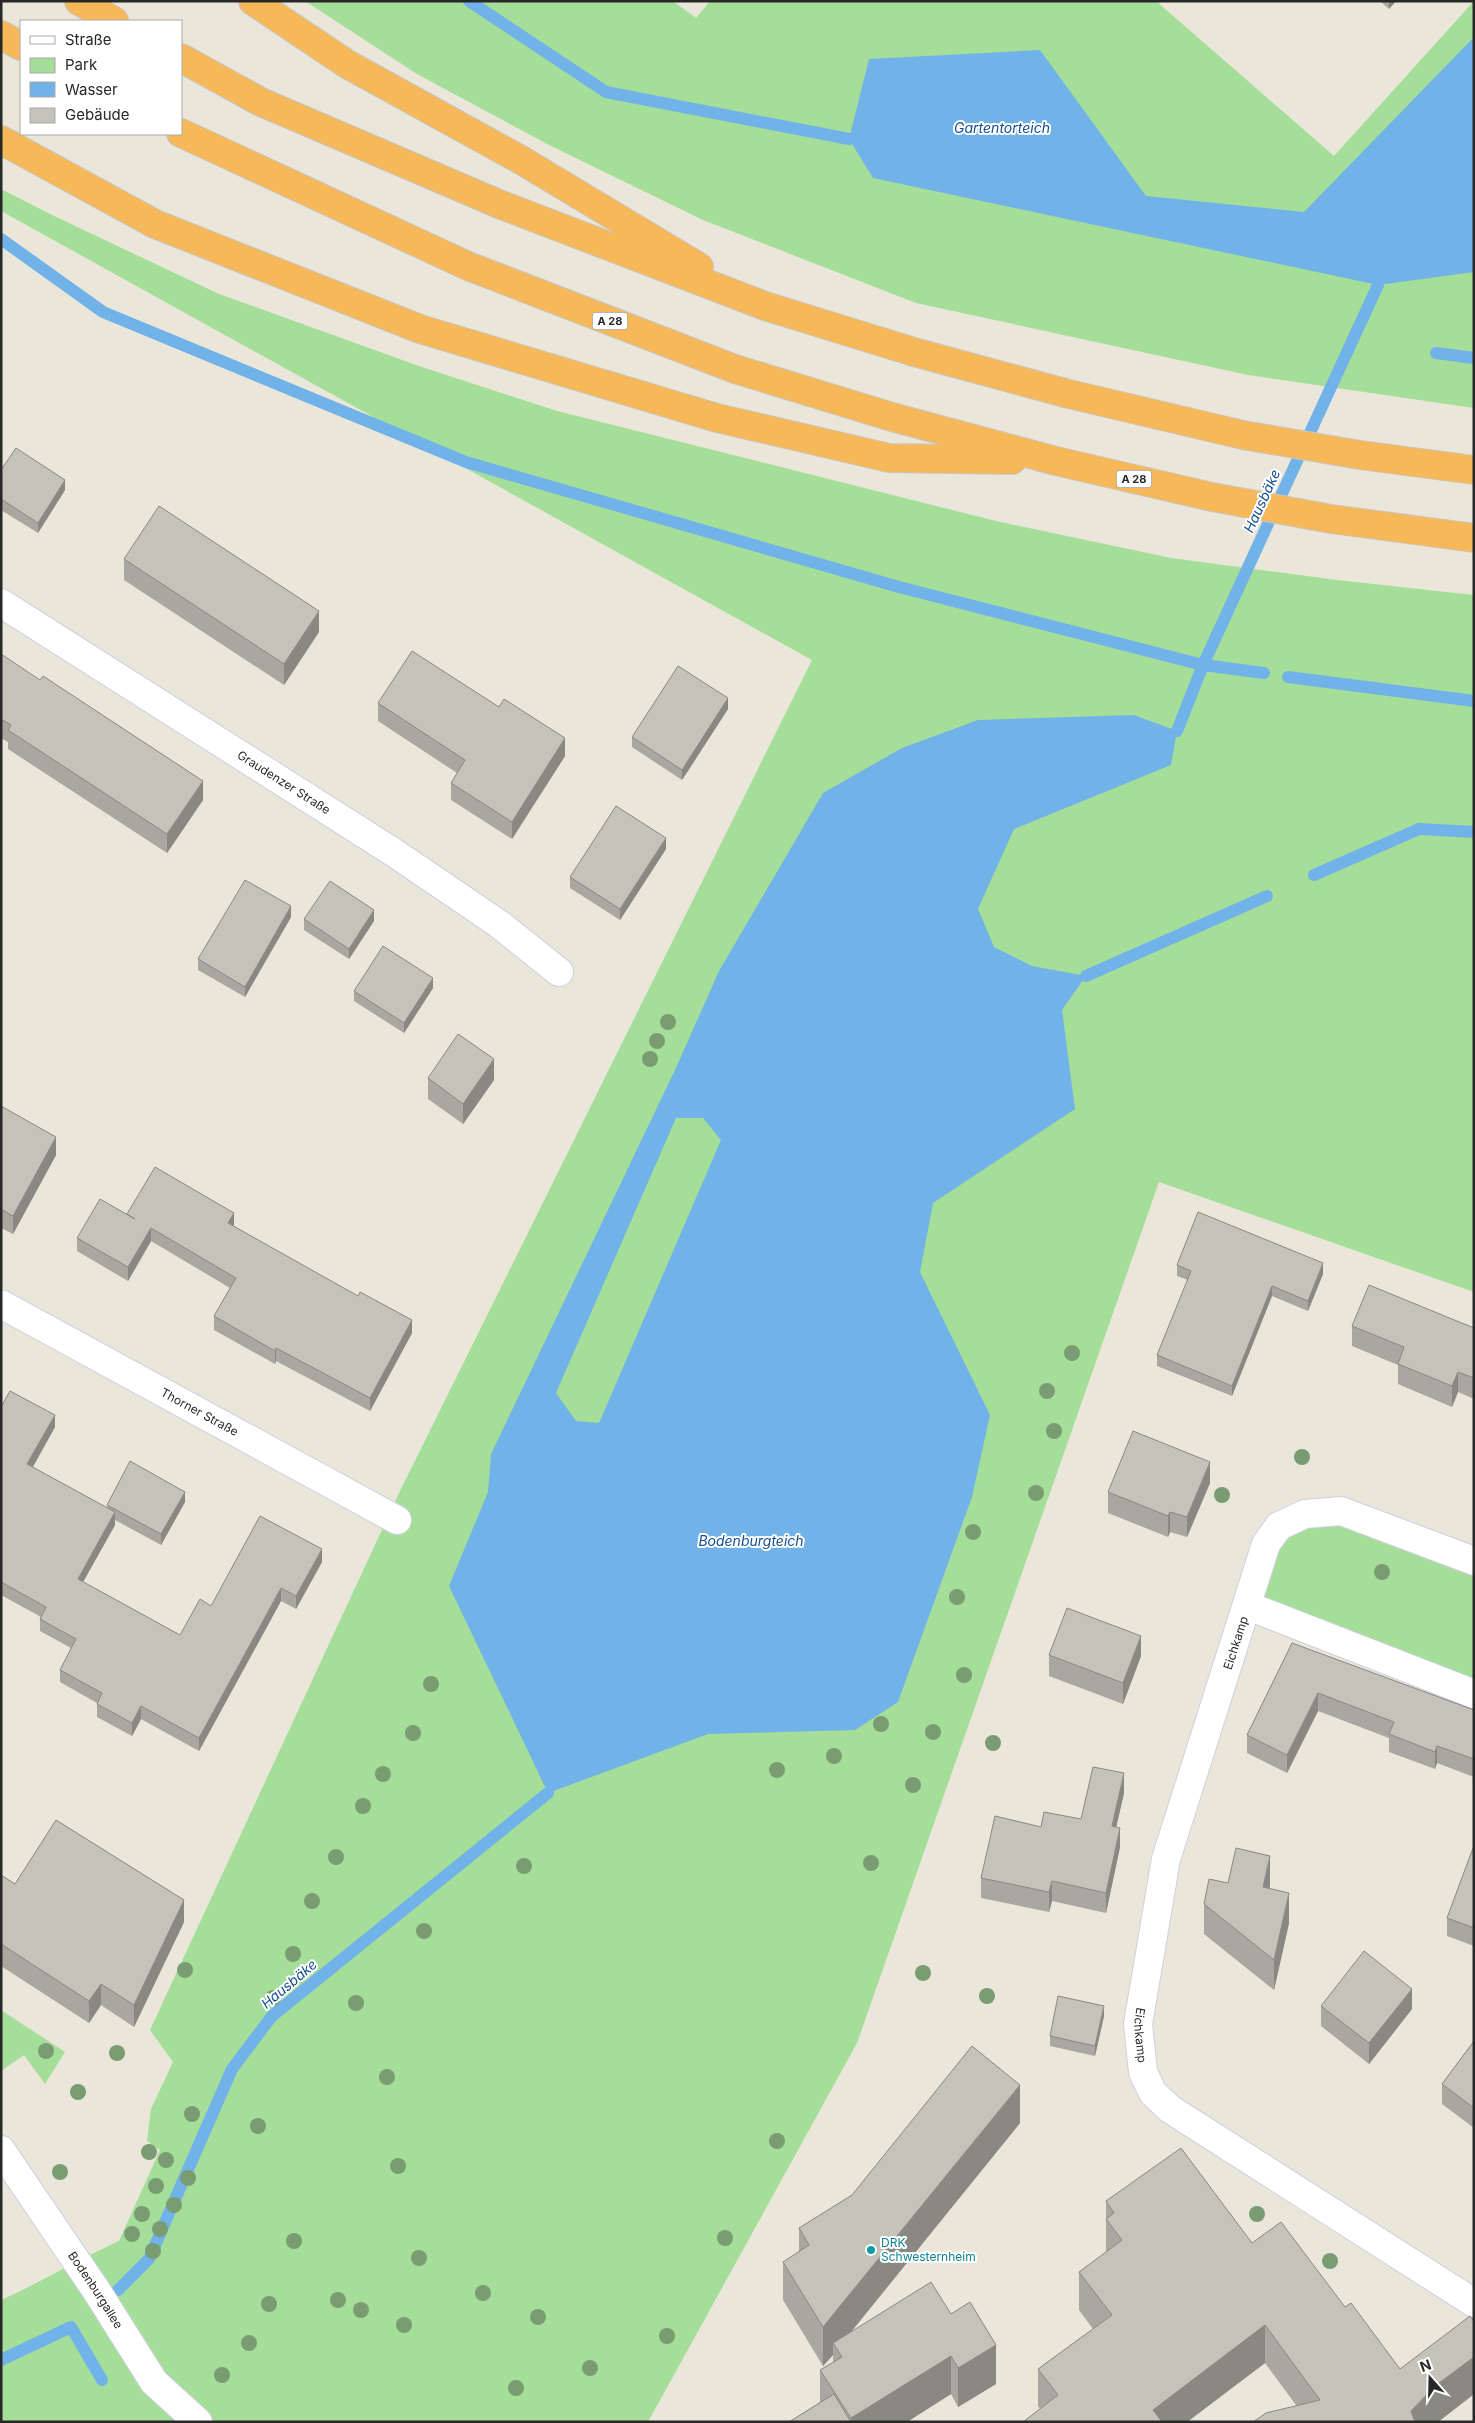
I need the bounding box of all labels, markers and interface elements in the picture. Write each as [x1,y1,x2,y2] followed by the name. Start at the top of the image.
[20,20,182,135] legend
[65,30,112,49] text: Straße
[65,55,98,74] text: Park
[65,80,118,99] text: Wasser
[65,105,130,124] text: Gebäude
[954,119,1050,136] water label: Gartentorteich
[592,312,628,330] road number: A 28
[1240,467,1283,535] water label: Hausbäke
[1116,470,1152,488] road number: A 28
[235,747,333,817] street label: Graudenzer Straße
[158,1385,241,1439] street label: Thorner Straße
[698,1532,804,1549] water label: Bodenburgteich
[1220,1614,1251,1671] street label: Eichkamp
[257,1955,320,2012] water label: Hausbäke
[1131,2007,1150,2063] street label: Eichkamp
[881,2235,976,2264] place label: DRK Schwesternheim
[865,2244,877,2256] marker: DRK Schwesternheim
[65,2248,126,2331] street label: Bodenburgallee
[1405,2353,1455,2403] north arrow
[1417,2356,1433,2375] text: N

